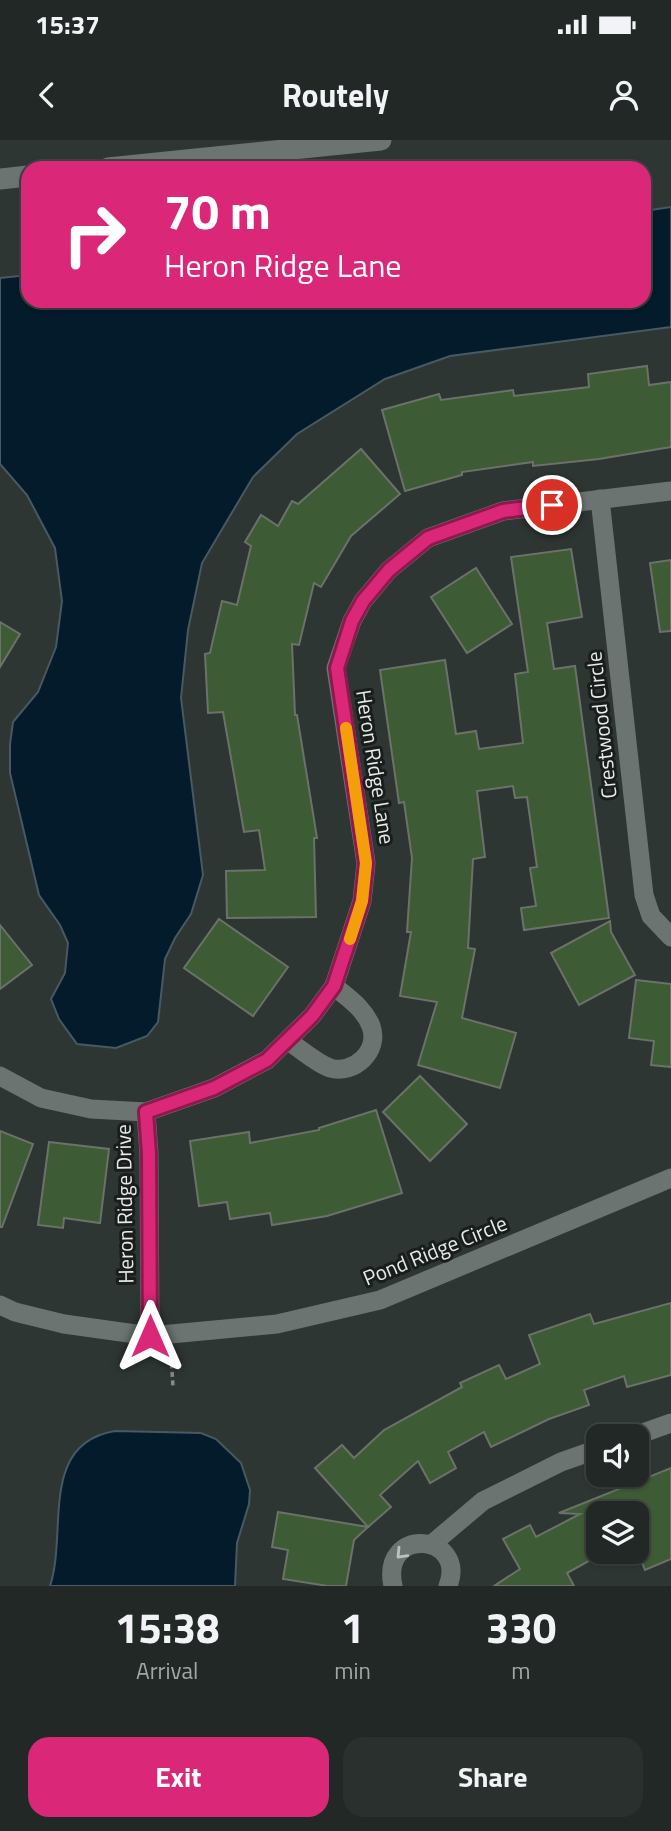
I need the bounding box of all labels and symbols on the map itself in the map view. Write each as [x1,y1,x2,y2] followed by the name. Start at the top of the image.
[522,475,582,535] pin
[577,650,625,800] street label: Crestwood Circle
[348,687,404,846] street label: Heron Ridge Lane
[107,1124,141,1284] street label: Heron Ridge Drive
[358,1207,511,1294] street label: Pond Ridge Circle
[113,1299,187,1373] position arrow
[397,1545,410,1558] one-way arrow

